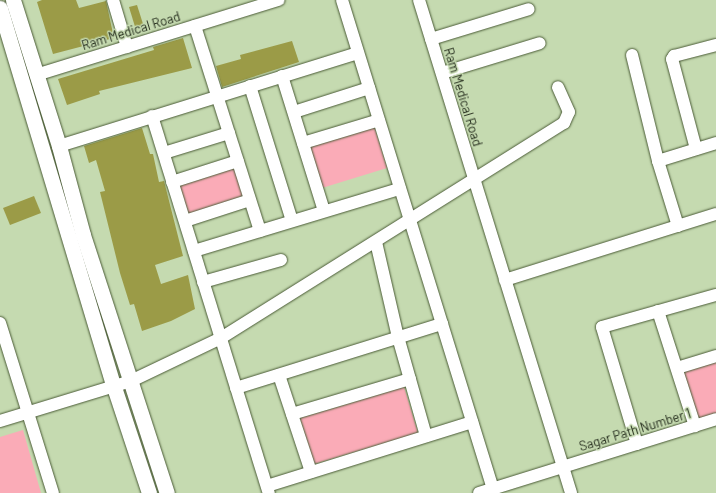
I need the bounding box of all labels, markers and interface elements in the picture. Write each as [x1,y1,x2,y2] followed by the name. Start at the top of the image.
[80,9,182,53] street label: Ram Medical Road
[441,46,485,148] street label: Ram Medical Road
[577,406,693,454] street label: Sagar Path Number 1

